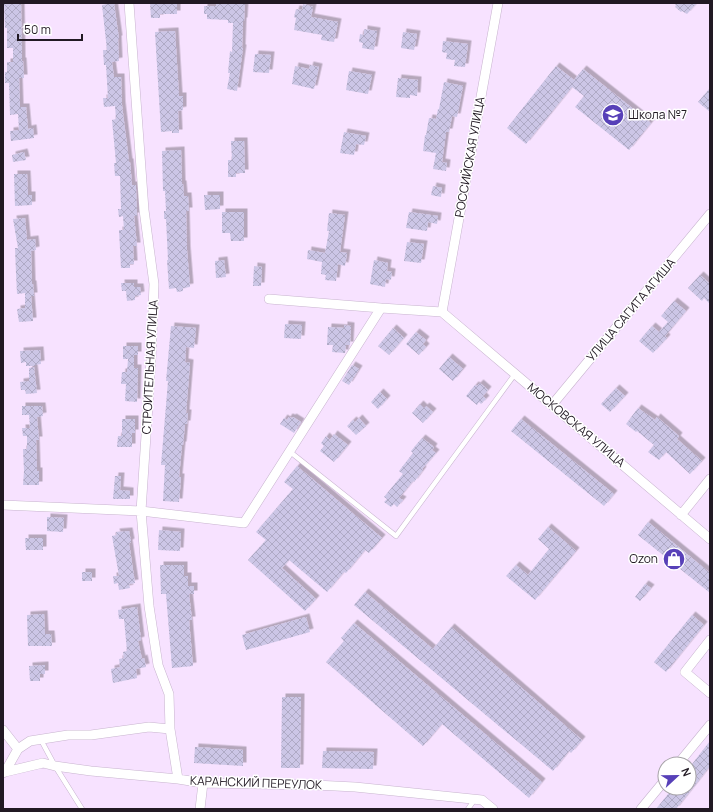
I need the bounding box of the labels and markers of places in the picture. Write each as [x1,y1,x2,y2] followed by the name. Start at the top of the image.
[600,102,626,128] school or university icon: Школа №7
[628,106,687,123] place label: Школа №7
[661,546,687,572] shop icon: Ozon
[629,550,658,567] place label: Ozon

